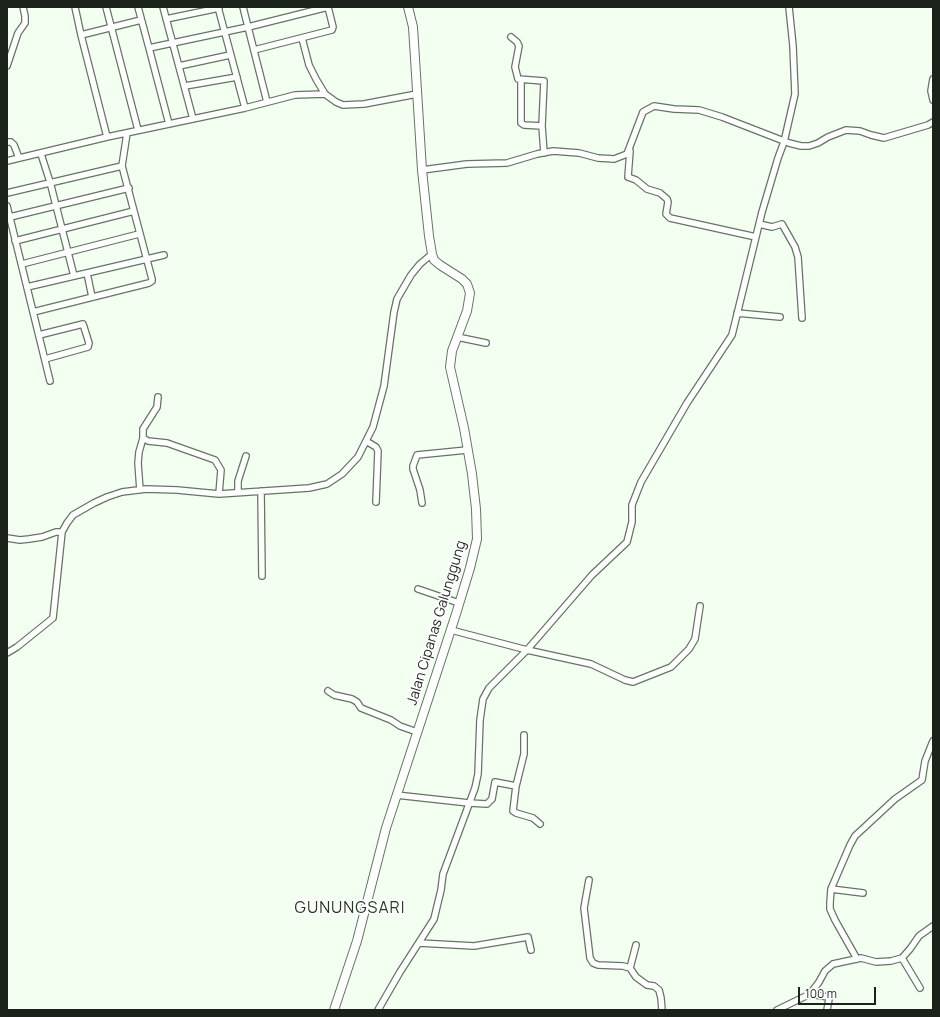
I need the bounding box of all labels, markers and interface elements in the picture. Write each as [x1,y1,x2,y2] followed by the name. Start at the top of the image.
[404,539,470,707] street label: Jalan Cipanas Galunggung
[295,899,405,919] district label: GUNUNGSARI
[800,979,878,1005] scale bar
[805,985,837,1002] text: 100 m

